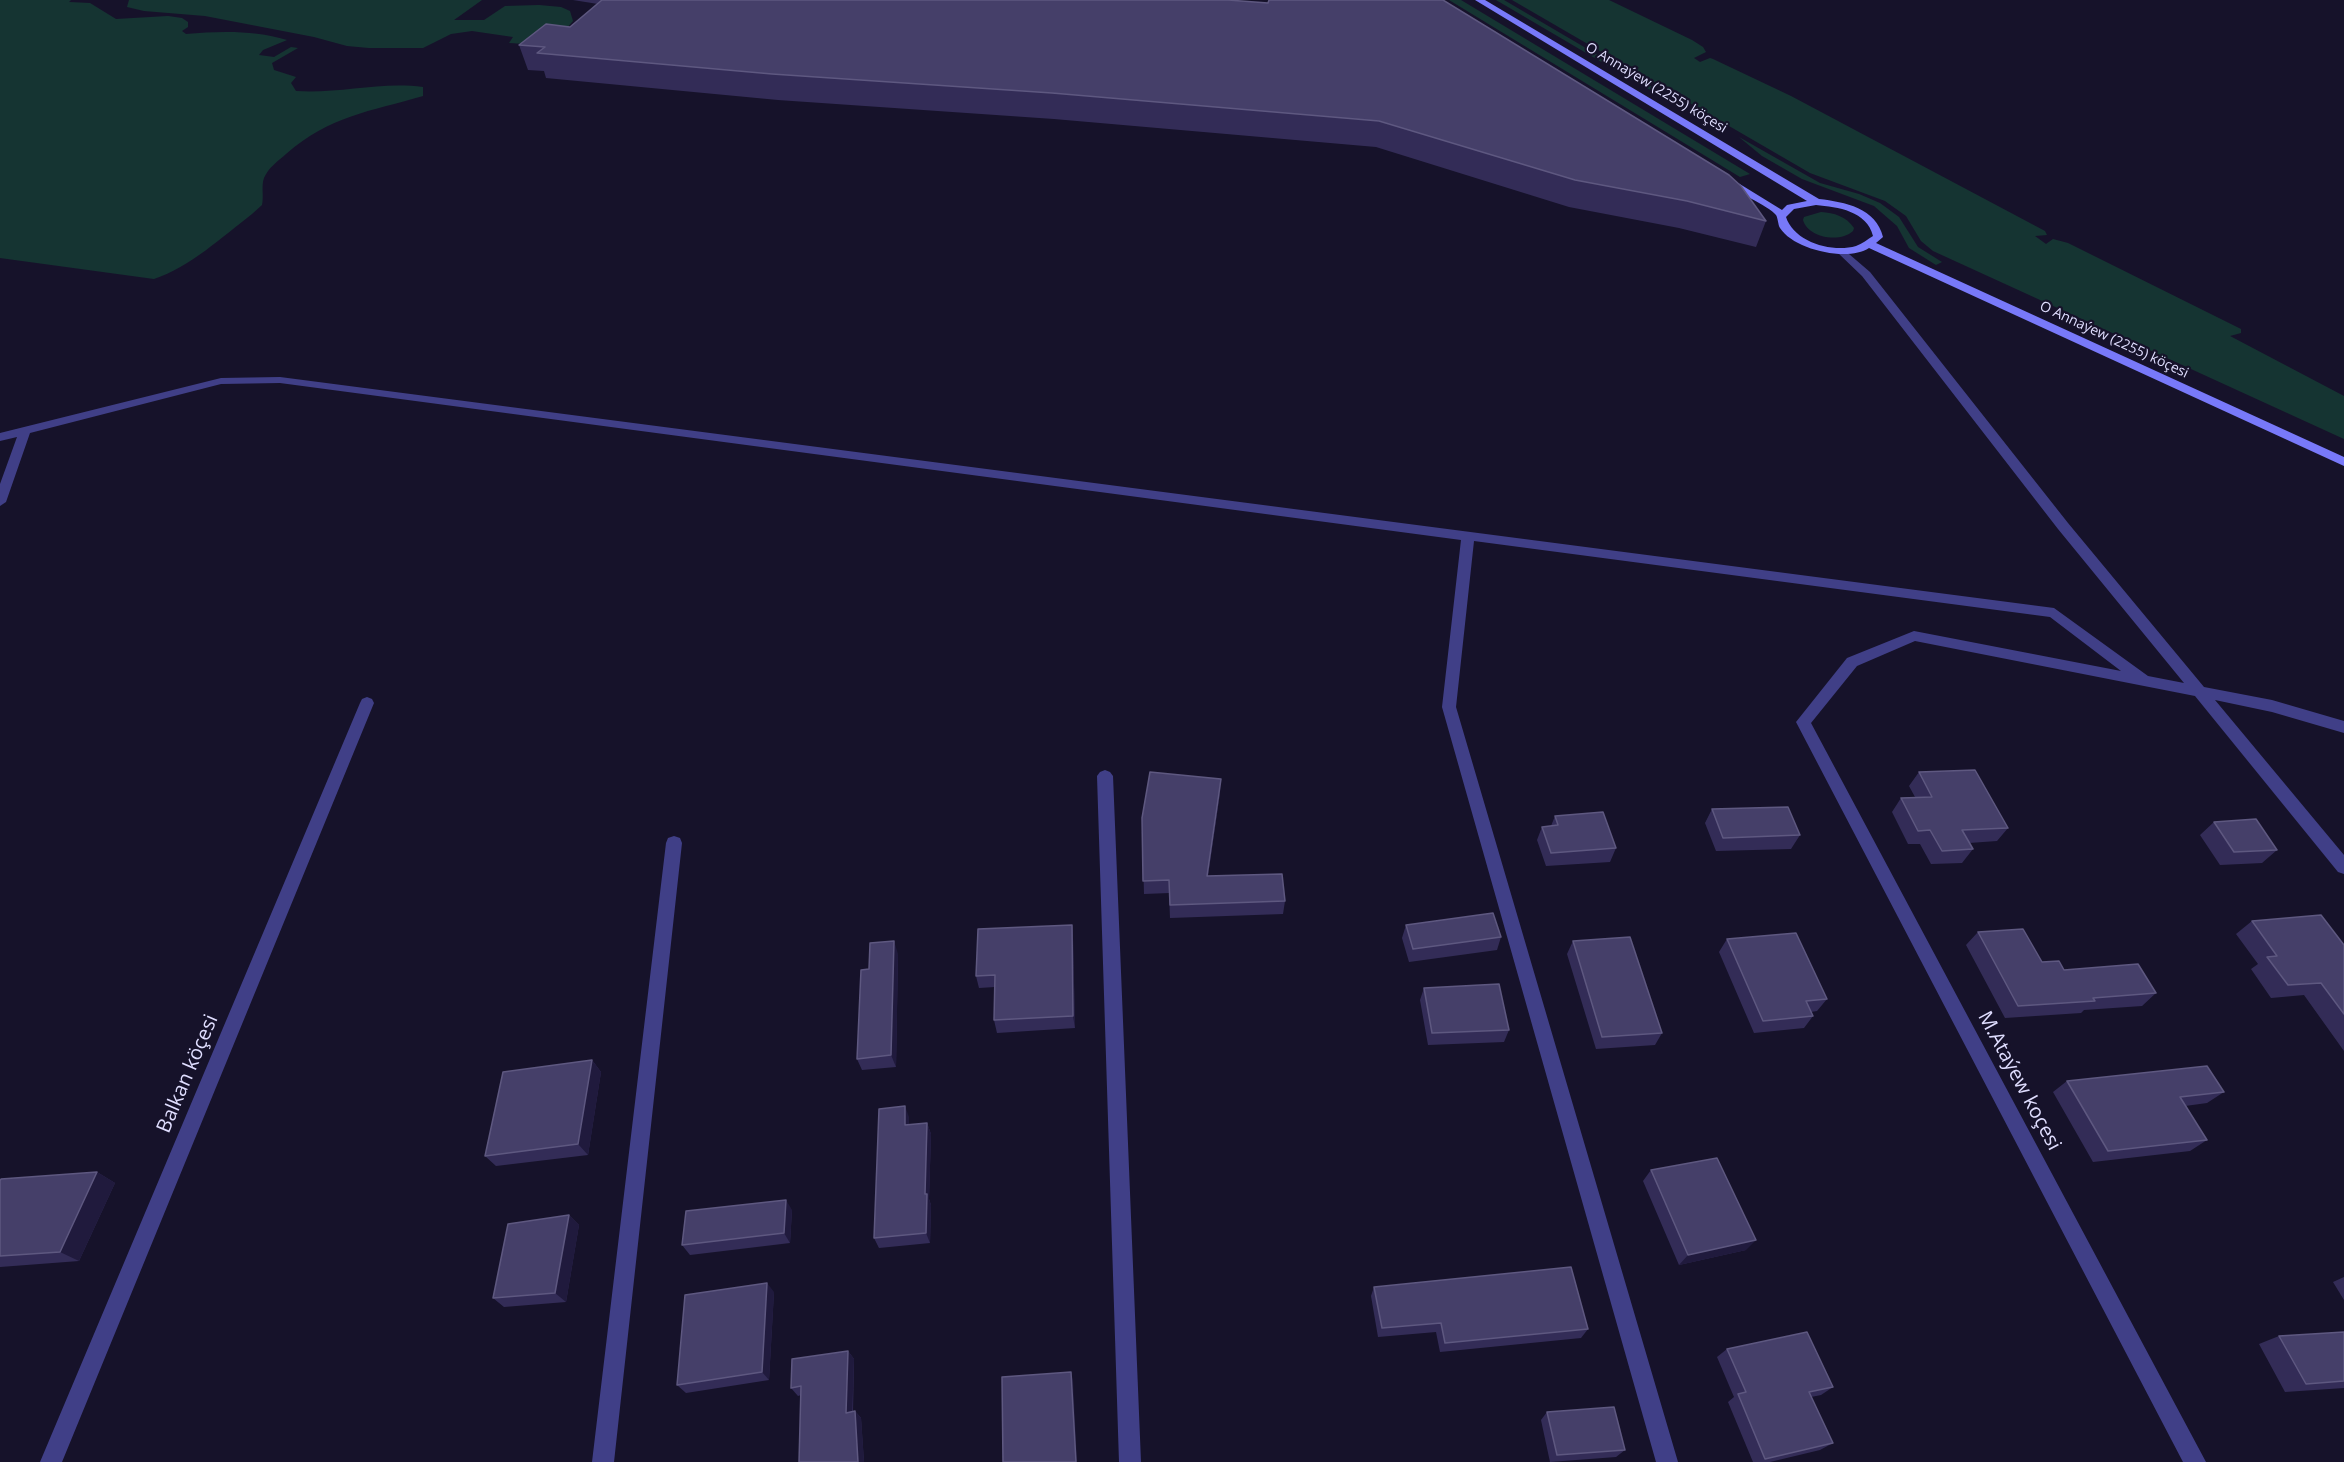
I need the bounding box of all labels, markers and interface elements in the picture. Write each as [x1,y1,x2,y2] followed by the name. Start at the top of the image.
[1582,39,1730,137] street label: O Annaýew (2255) köçesi
[2037,298,2191,382] street label: O Annaýew (2255) köçesi
[1972,1007,2066,1155] street label: M.Ataýew koçesi
[152,1011,224,1137] street label: Balkan köçesi

